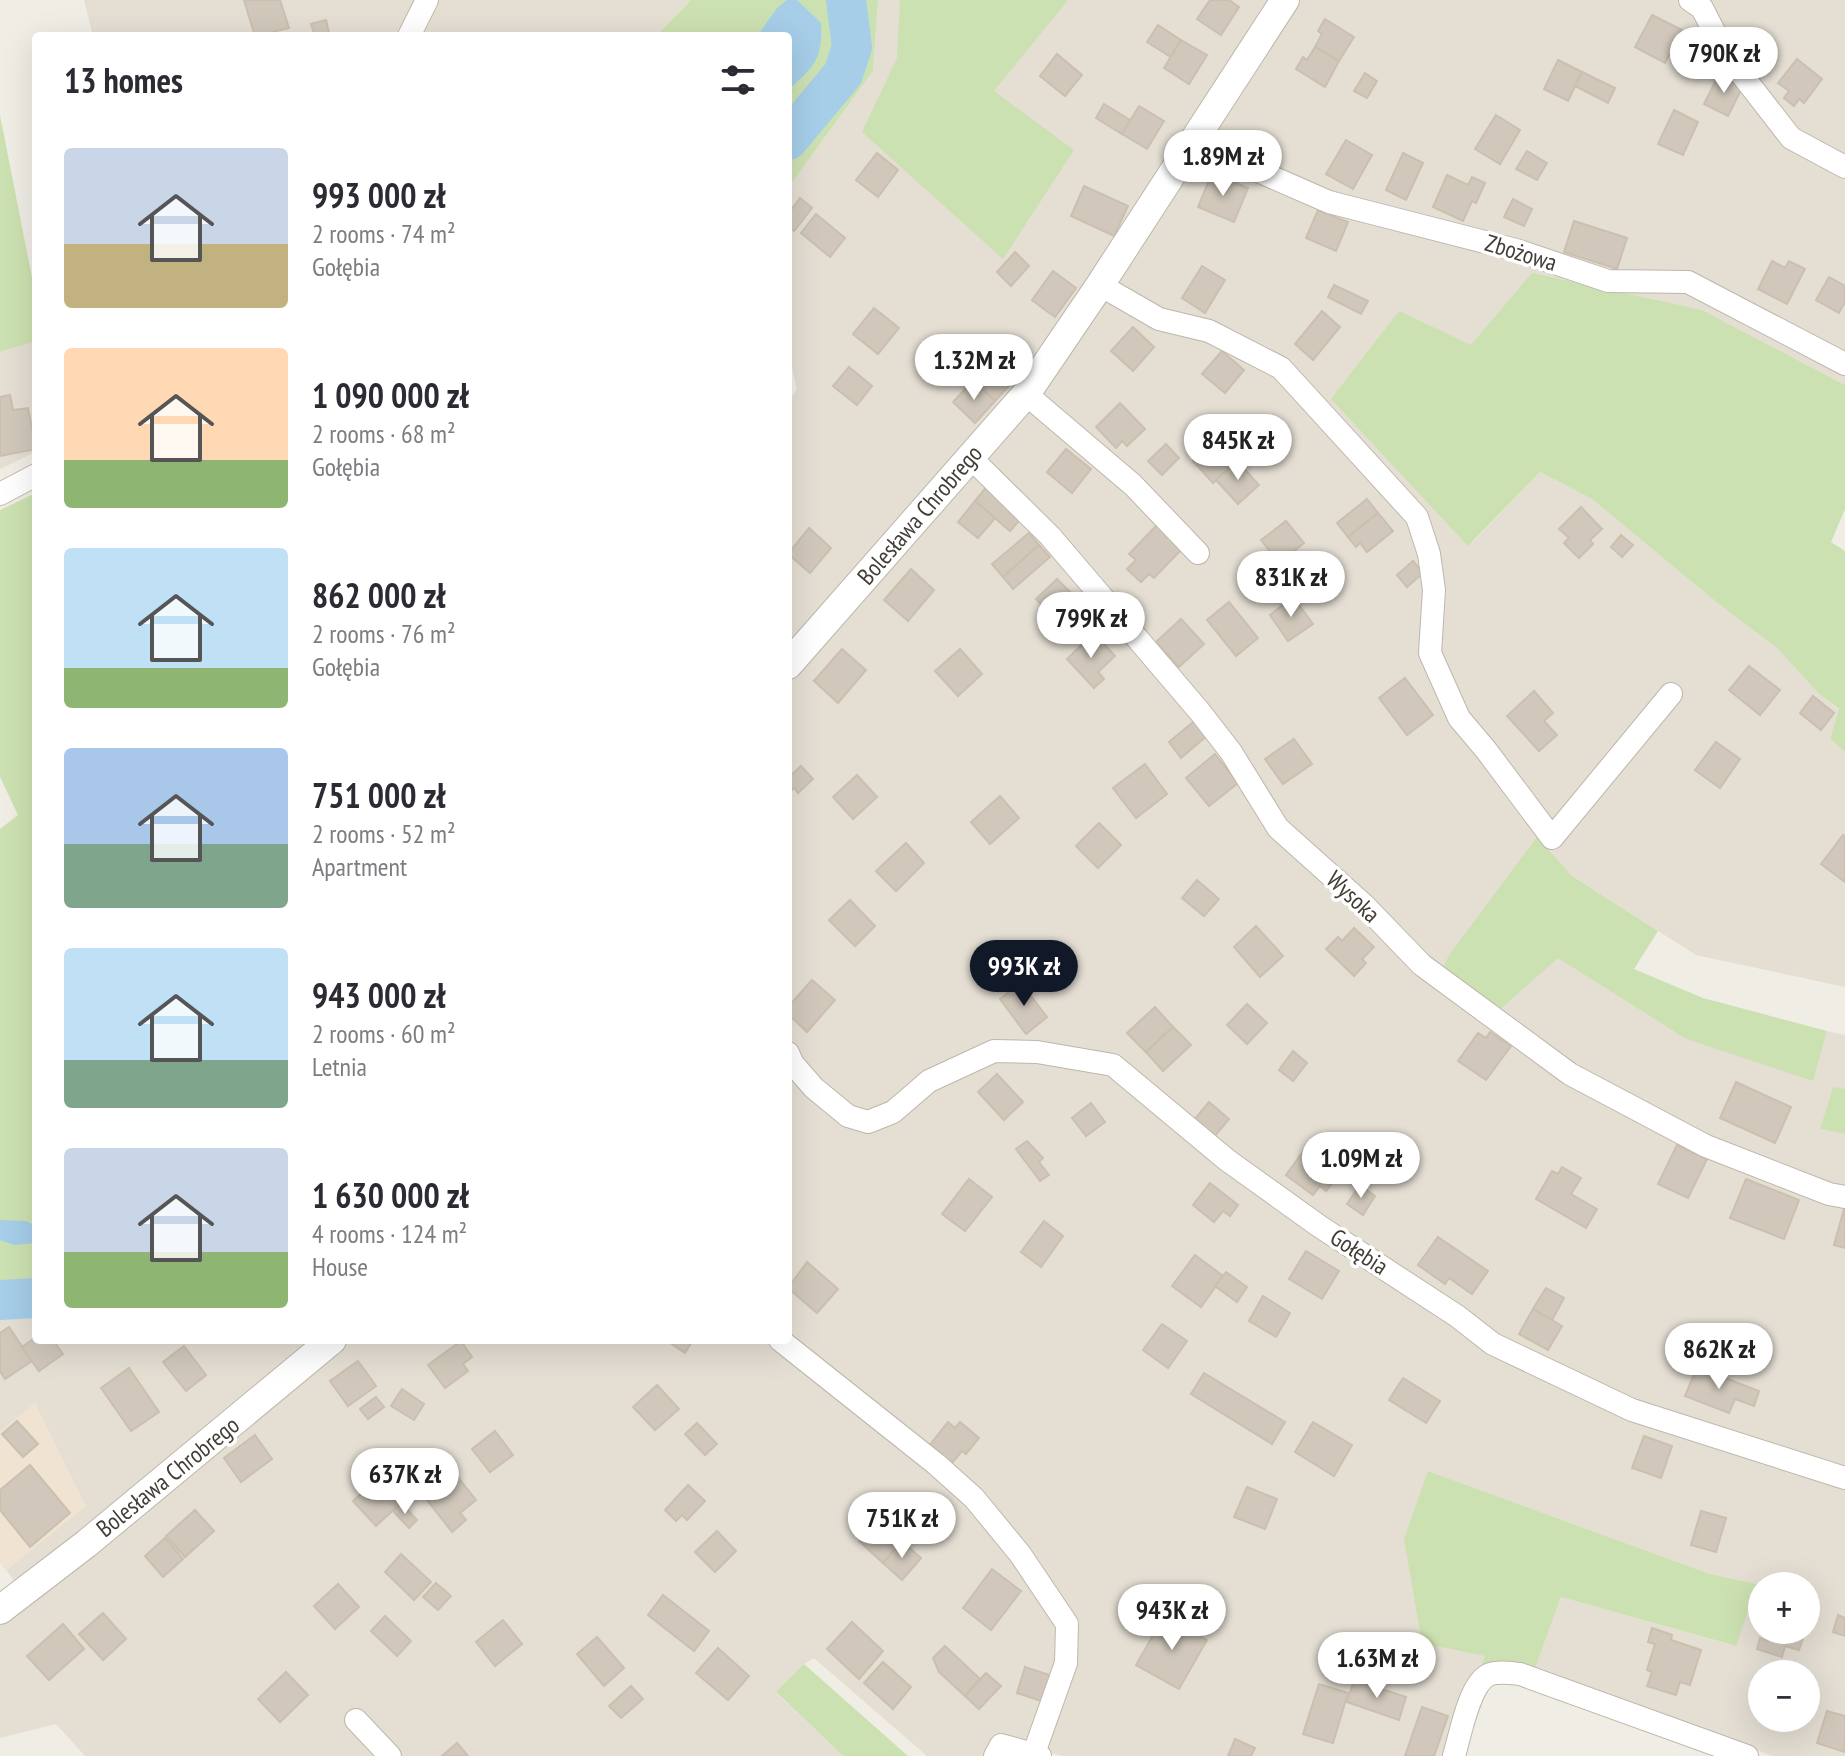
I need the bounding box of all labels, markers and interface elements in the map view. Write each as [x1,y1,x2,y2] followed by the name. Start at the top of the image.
[1650,27,1798,95] pin: 790K zł
[1688,36,1760,69] text: 790K zł
[64,58,183,102] text: 13 homes
[716,58,760,102] icon: filters
[1140,130,1306,198] pin: 1.89M zł
[1182,139,1264,172] text: 1.89M zł
[312,173,445,217] text: 993 000 zł
[128,180,224,276] icon: home
[312,217,456,250] text: 2 rooms · 74 m²
[1482,227,1561,278] street label: Zbożowa
[312,250,380,283] text: Gołębia
[891,334,1057,402] pin: 1.32M zł
[933,343,1015,376] text: 1.32M zł
[312,373,469,417] text: 1 090 000 zł
[128,380,224,476] icon: home
[1164,414,1312,482] pin: 845K zł
[312,417,456,450] text: 2 rooms · 68 m²
[1202,423,1274,456] text: 845K zł
[850,438,989,591] street label: Bolesława Chrobrego
[312,450,380,483] text: Gołębia
[1217,551,1365,619] pin: 831K zł
[1255,560,1327,593] text: 831K zł
[312,573,445,617] text: 862 000 zł
[128,580,224,676] icon: home
[1017,592,1165,660] pin: 799K zł
[1055,601,1127,634] text: 799K zł
[312,617,456,650] text: 2 rooms · 76 m²
[312,650,380,683] text: Gołębia
[312,773,445,817] text: 751 000 zł
[128,780,224,876] icon: home
[312,817,456,850] text: 2 rooms · 52 m²
[312,850,407,883] text: Apartment
[1320,864,1387,929] street label: Wysoka
[950,940,1098,1008] pin: 993K zł
[988,949,1060,982] text: 993K zł
[312,973,445,1017] text: 943 000 zł
[128,980,224,1076] icon: home
[312,1017,456,1050] text: 2 rooms · 60 m²
[312,1050,367,1083] text: Letnia
[1278,1132,1444,1200] pin: 1.09M zł
[1320,1141,1402,1174] text: 1.09M zł
[312,1173,469,1217] text: 1 630 000 zł
[128,1180,224,1276] icon: home
[312,1217,467,1250] text: 4 rooms · 124 m²
[1324,1221,1394,1282] street label: Gołębia
[312,1250,368,1283] text: House
[1645,1323,1793,1391] pin: 862K zł
[1683,1332,1755,1365] text: 862K zł
[90,1409,246,1544] street label: Bolesława Chrobrego
[331,1448,479,1516] pin: 637K zł
[369,1457,441,1490] text: 637K zł
[828,1492,976,1560] pin: 751K zł
[866,1501,938,1534] text: 751K zł
[1748,1572,1820,1732] map controls
[1748,1572,1820,1644] button: +
[1098,1584,1246,1652] pin: 943K zł
[1136,1593,1208,1626] text: 943K zł
[1294,1632,1460,1700] pin: 1.63M zł
[1336,1641,1418,1674] text: 1.63M zł
[1748,1660,1820,1732] button: −

